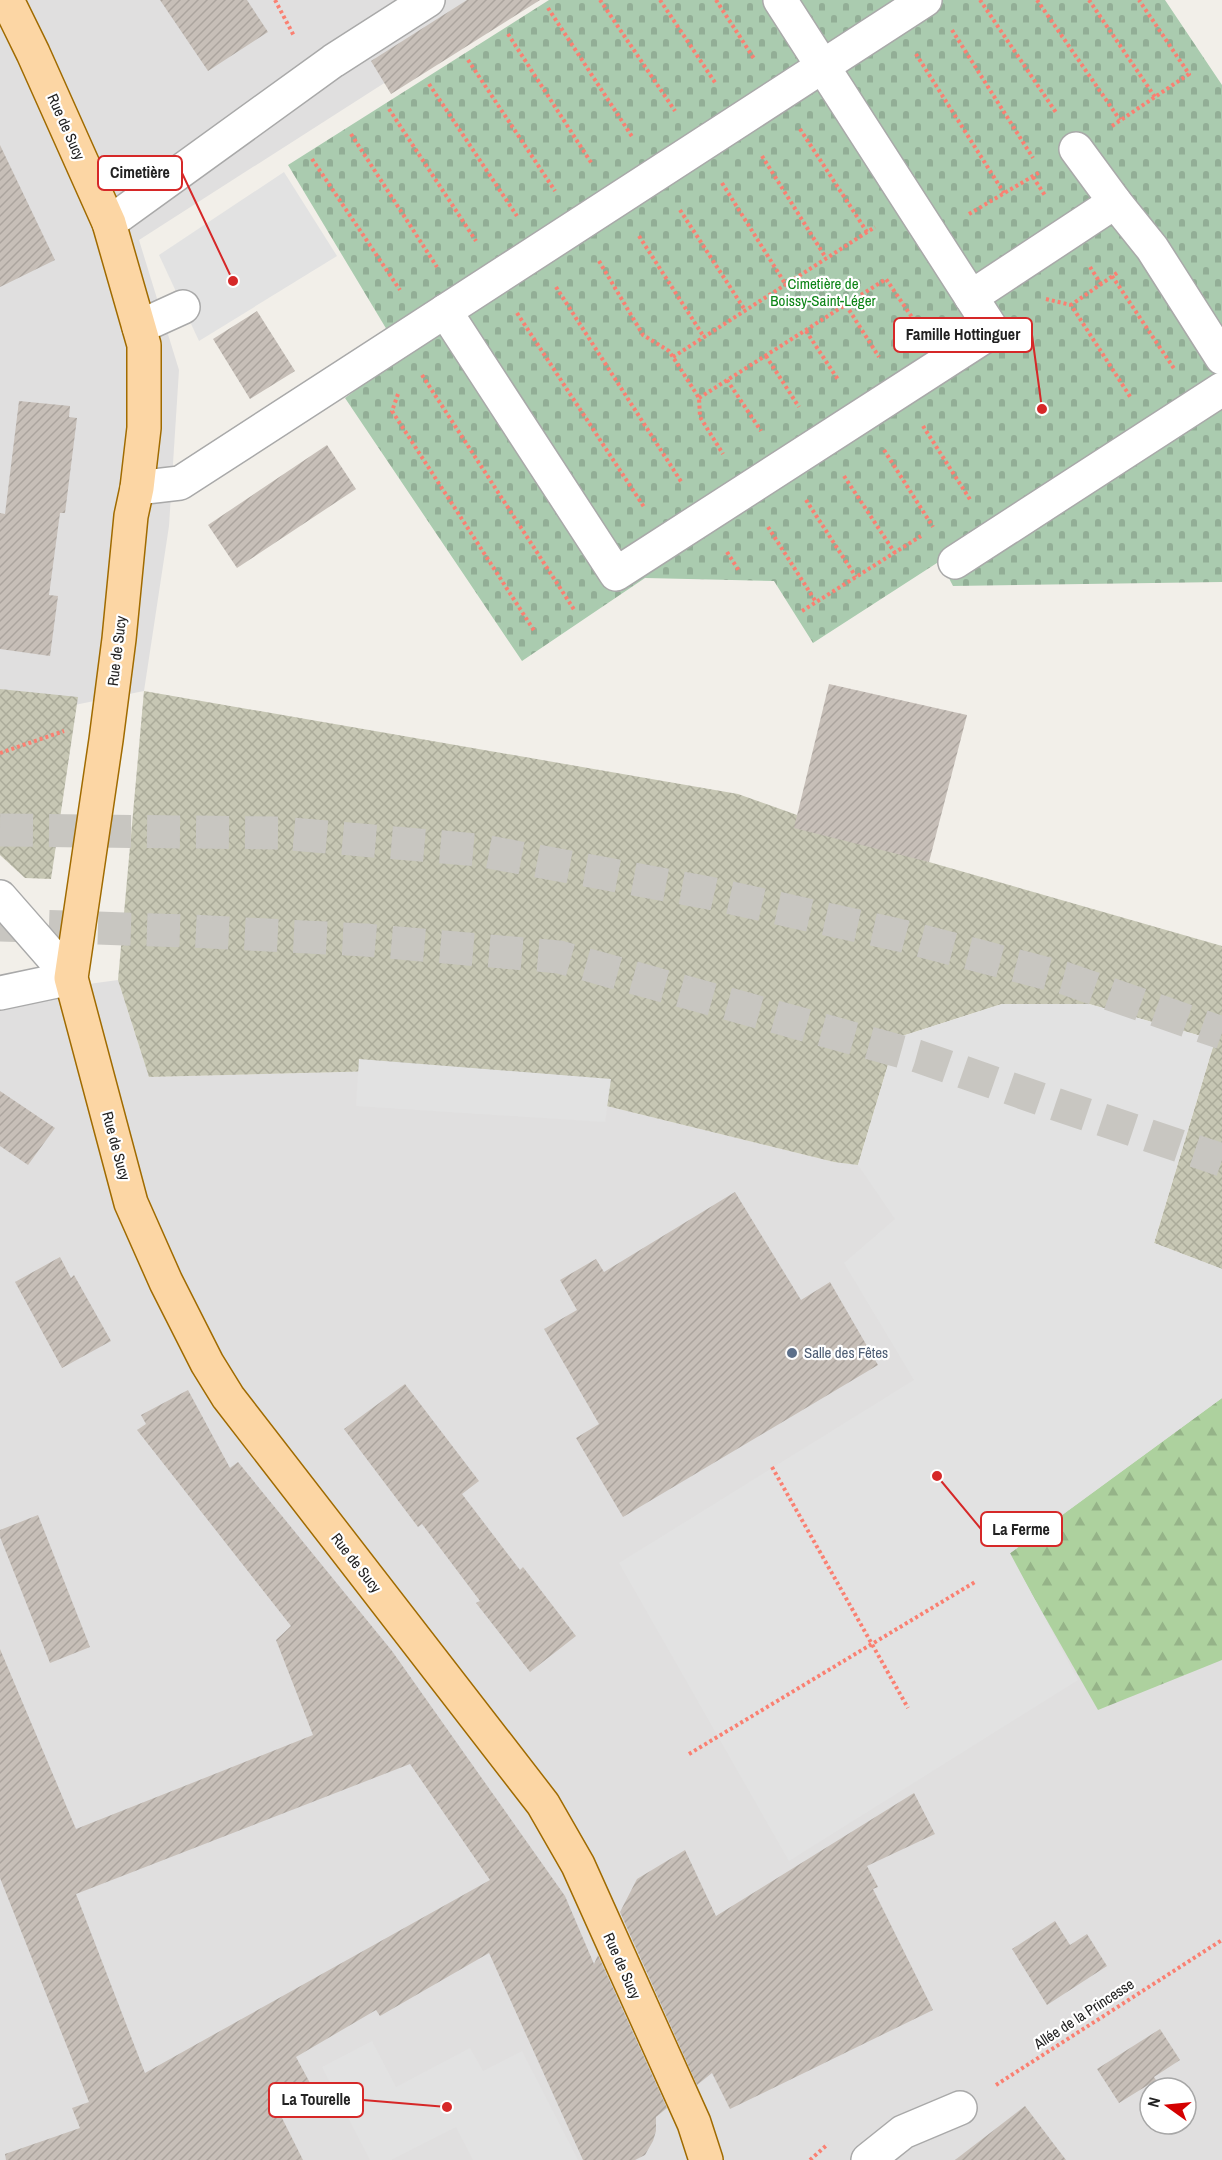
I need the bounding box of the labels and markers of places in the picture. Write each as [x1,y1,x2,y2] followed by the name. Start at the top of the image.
[98,156,182,190] callout: Cimetière
[894,318,1032,352] callout: Famille Hottinguer
[804,1342,888,1363] place label: Salle des Fêtes
[785,1346,799,1360] marker: Salle des Fêtes
[981,1512,1062,1546] callout: La Ferme
[269,2083,363,2117] callout: La Tourelle

